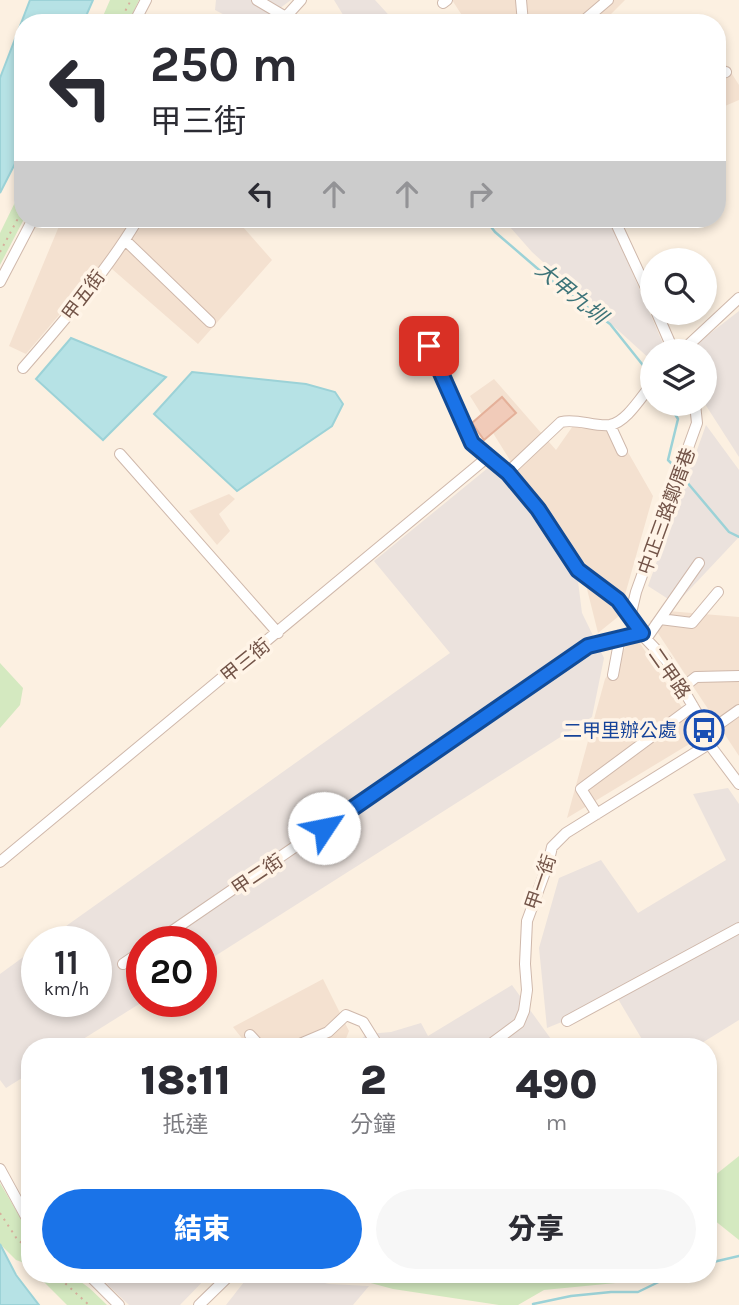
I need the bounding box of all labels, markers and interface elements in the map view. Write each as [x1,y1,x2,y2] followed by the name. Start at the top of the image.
[150,36,298,93] text: 250 m
[35,42,126,133] icon: left
[150,103,246,140] text: 甲三街
[242,175,280,213] icon: left
[315,175,353,213] icon: ahead
[388,175,426,213] icon: ahead
[461,175,499,213] icon: right
[640,248,717,416] map controls
[640,248,717,325] button: search
[531,257,614,331] water label: 大甲九圳
[58,266,110,325] street label: 甲五街
[399,316,459,376] pin
[410,327,448,365] icon: arrive
[640,339,717,416] button: layers
[634,445,700,578] street label: 中正三路鄭厝巷
[217,634,275,687] street label: 甲三街
[644,644,695,703] street label: 二甲路
[683,709,725,751] bus stop icon: 二甲里辦公處
[563,720,677,742] place label: 二甲里辦公處
[287,791,361,865] position arrow
[228,850,287,900] street label: 甲二街
[521,852,561,913] street label: 甲一街
[126,926,217,1017] speed limit sign: 20
[54,942,79,983] text: 11
[44,978,89,1000] text: km/h
[141,1055,231,1105] text: 18:11
[360,1055,386,1105] text: 2
[516,1059,597,1109] text: 490
[546,1109,567,1136] text: m
[163,1111,209,1138] text: 抵達
[350,1111,396,1138] text: 分鐘
[42,1189,362,1269] button: 結束
[376,1189,696,1269] button: 分享

